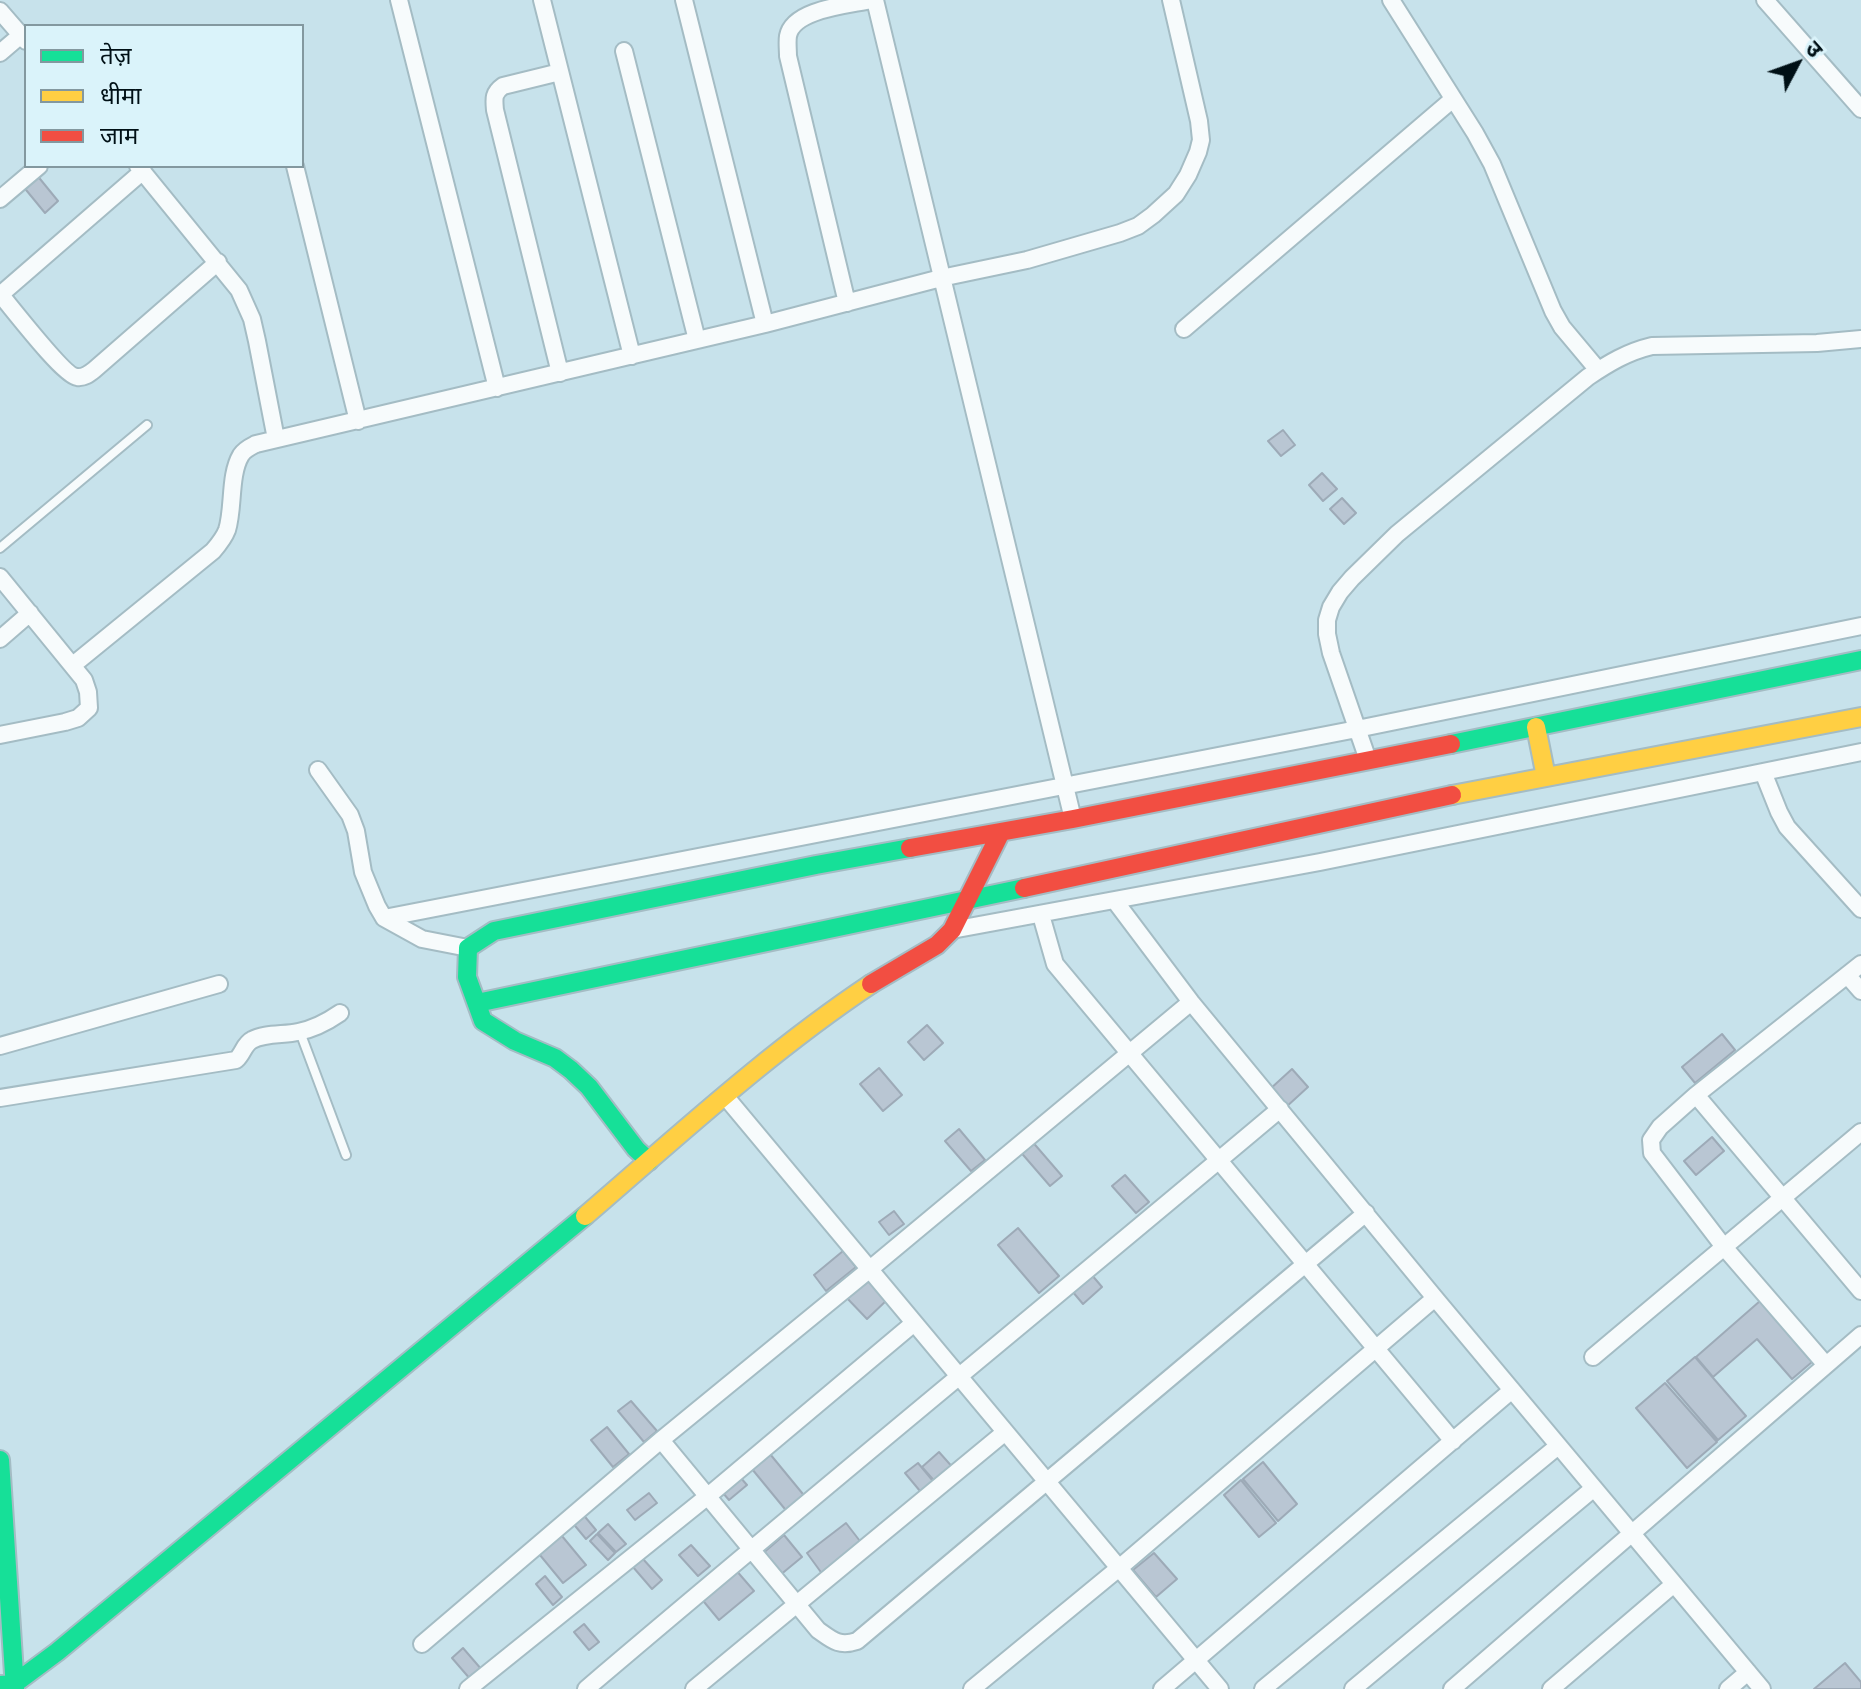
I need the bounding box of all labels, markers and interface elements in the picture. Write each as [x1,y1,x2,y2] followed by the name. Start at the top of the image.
[24,24,304,168] legend
[1757,24,1837,104] north arrow
[1800,34,1831,63] text: उ
[100,38,132,71] text: तेज़
[100,78,142,111] text: धीमा
[100,118,138,151] text: जाम

